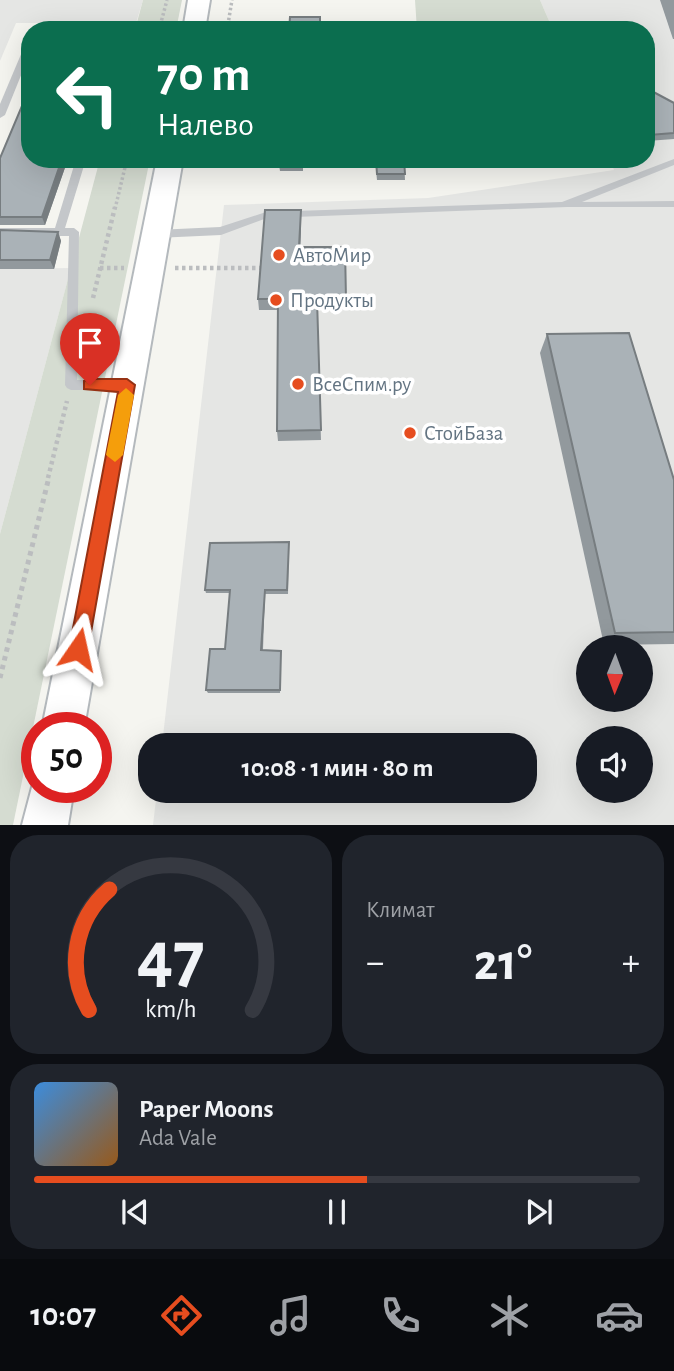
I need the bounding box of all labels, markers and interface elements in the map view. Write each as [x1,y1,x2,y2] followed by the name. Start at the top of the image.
[42,49,133,140] icon: left
[157,51,251,100] text: 70 m
[157,109,254,141] text: Налево
[293,245,371,266] place label: АвтоМир
[271,247,287,263] marker: АвтоМир
[290,290,374,311] place label: Продукты
[268,292,284,308] marker: Продукты
[60,313,120,385] pin
[71,324,109,362] icon: arrive
[312,374,411,395] place label: ВсеСпим.ру
[290,376,306,392] marker: ВсеСпим.ру
[424,423,504,444] place label: СтойБаза
[402,425,418,441] marker: СтойБаза
[41,612,115,686] position arrow
[576,635,653,712] north arrow
[576,635,653,803] map controls
[21,712,112,803] speed limit sign: 50
[576,726,653,803] button: sound
[241,755,434,781] text: 10:08 · 1 мин · 80 m
[366,899,435,922] text: Климат
[137,923,205,996] text: 47
[474,937,532,989] text: 21°
[366,944,384,982] text: −
[622,944,640,982] text: +
[145,997,197,1022] text: km/h
[139,1096,274,1122] text: Paper Moons
[139,1127,217,1150] text: Ada Vale
[116,1193,154,1231] icon: previous
[318,1193,356,1231] icon: pause
[520,1193,558,1231] icon: next
[157,1291,206,1340] icon: directions
[266,1291,315,1340] icon: music
[376,1291,425,1340] icon: phone
[485,1291,534,1340] icon: climate
[595,1291,644,1340] icon: car
[30,1299,96,1331] text: 10:07

